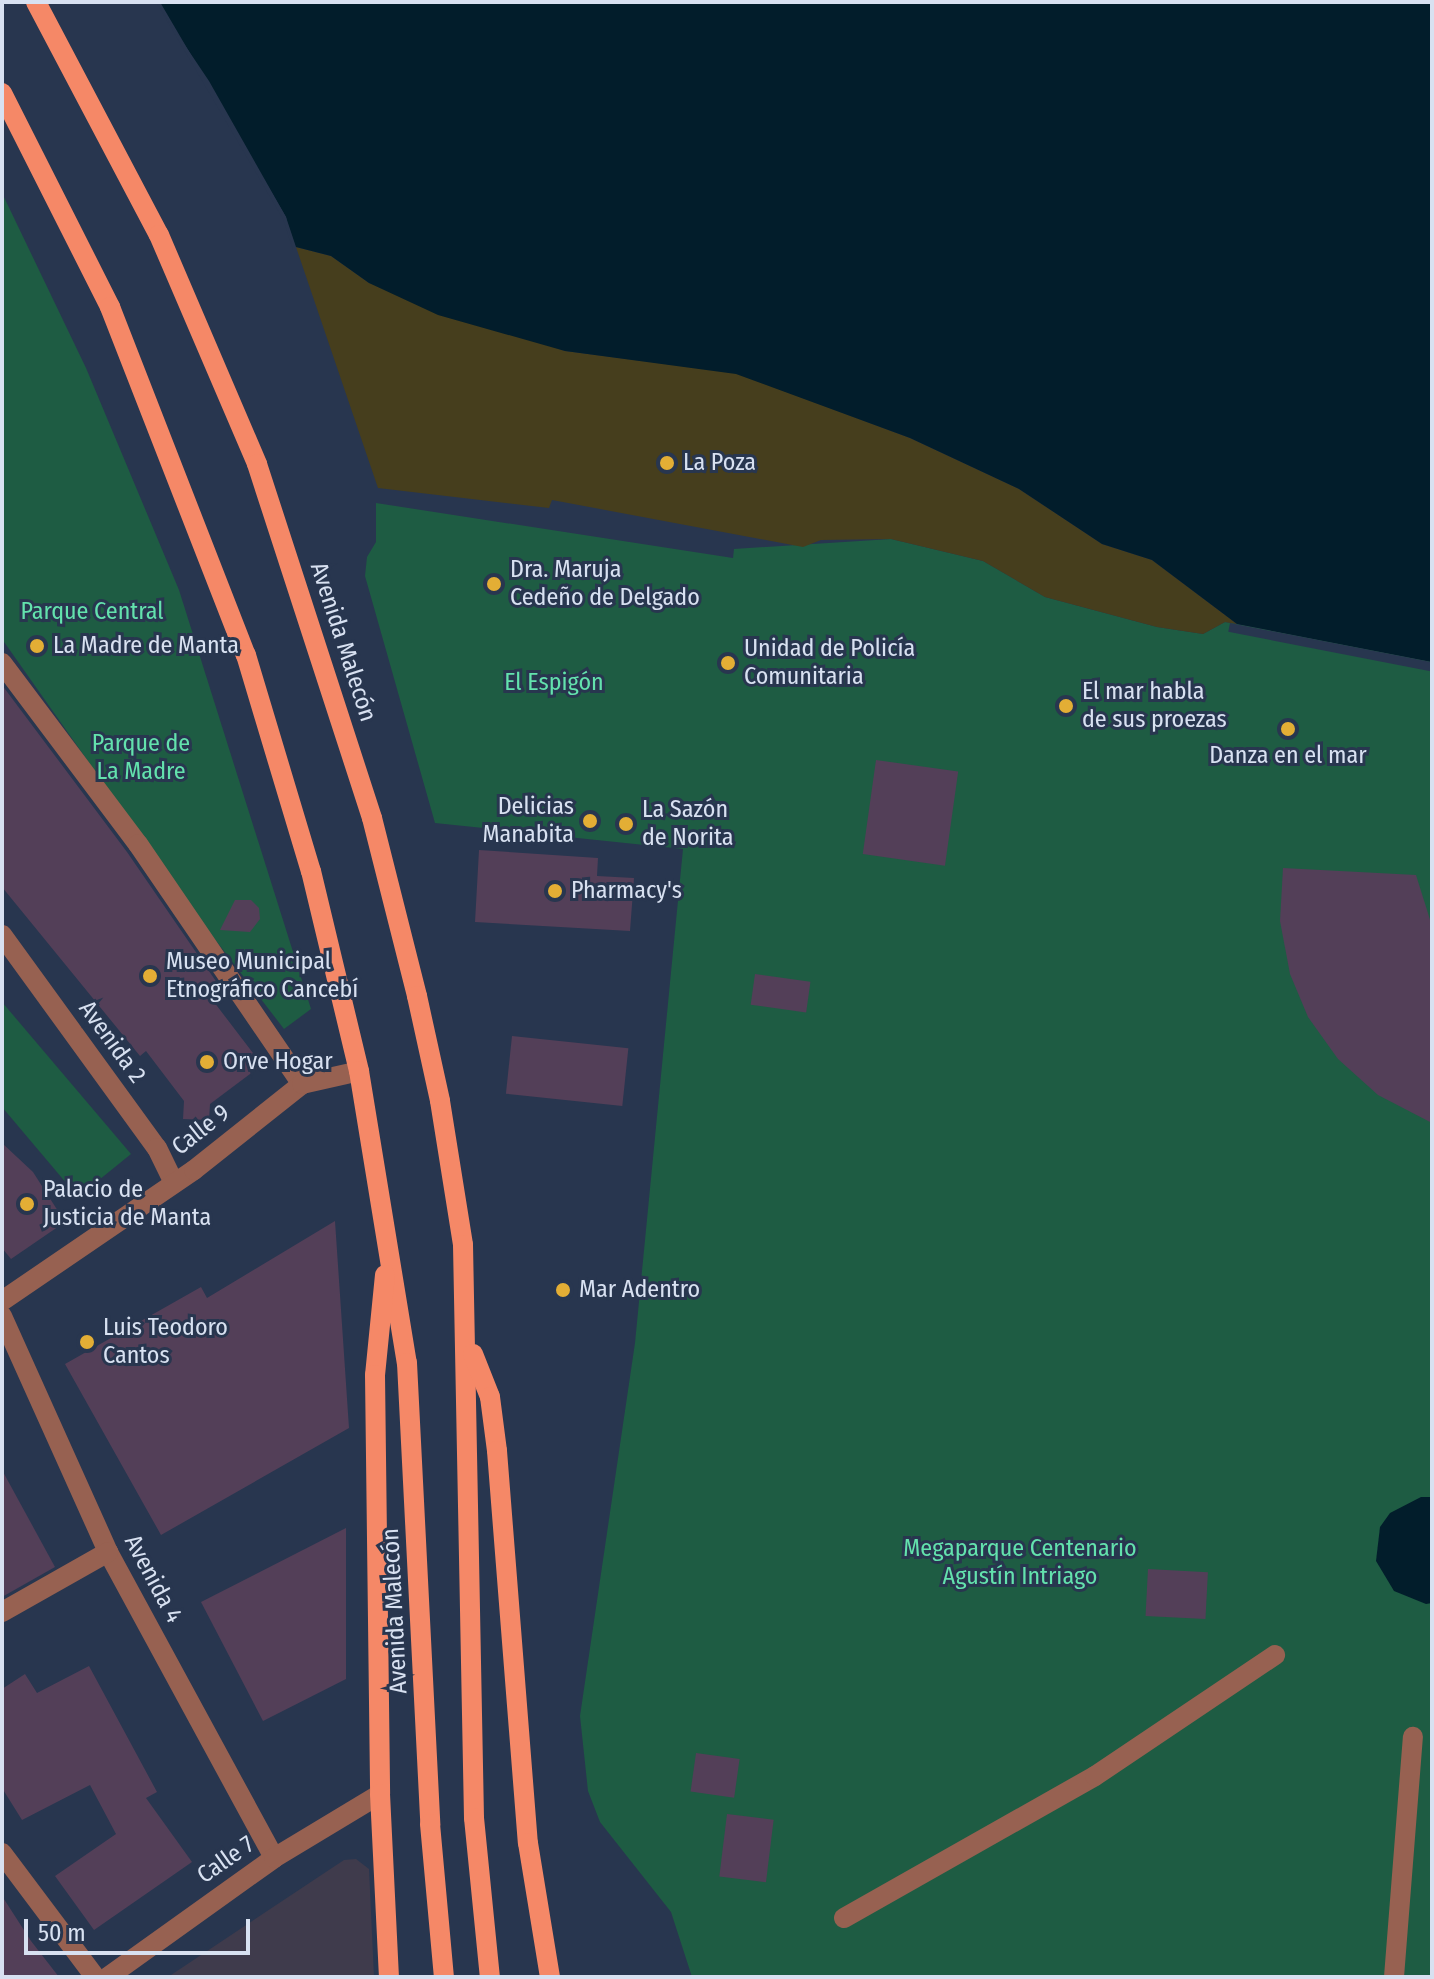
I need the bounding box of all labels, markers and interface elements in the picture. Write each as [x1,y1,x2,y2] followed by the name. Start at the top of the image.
[683,449,756,477] place label: La Poza
[658,454,676,472] marker: La Poza
[510,556,700,612] place label: Dra. Maruja Cedeño de Delgado
[304,559,382,725] street label: Avenida Malecón
[485,575,503,593] marker: Dra. Maruja Cedeño de Delgado
[20,598,164,626] park label: Parque Central
[53,632,239,660] place label: La Madre de Manta
[744,635,915,691] place label: Unidad de Policía Comunitaria
[28,637,46,655] marker: La Madre de Manta
[719,654,737,672] marker: Unidad de Policía Comunitaria
[504,669,604,697] park label: El Espigón
[1082,678,1227,734] place label: El mar habla de sus proezas
[1057,697,1075,715] marker: El mar habla de sus proezas
[1279,720,1297,738] marker: Danza en el mar
[92,730,190,786] park label: Parque de La Madre
[1209,742,1367,770] place label: Danza en el mar
[483,793,574,849] place label: Delicias Manabita
[642,796,733,852] place label: La Sazón de Norita
[581,812,599,830] marker: Delicias Manabita
[617,815,635,833] marker: La Sazón de Norita
[571,877,682,905] place label: Pharmacy's
[546,882,564,900] marker: Pharmacy's
[166,948,358,1004] place label: Museo Municipal Etnográfico Cancebí
[141,967,159,985] marker: Museo Municipal Etnográfico Cancebí
[73,995,151,1089] street label: Avenida 2
[223,1048,333,1076] place label: Orve Hogar
[198,1053,216,1071] marker: Orve Hogar
[166,1099,236,1161] street label: Calle 9
[43,1176,211,1232] place label: Palacio de Justicia de Manta
[18,1195,36,1213] marker: Palacio de Justicia de Manta
[579,1276,700,1304] place label: Mar Adentro
[554,1281,572,1299] marker: Mar Adentro
[103,1314,228,1370] place label: Luis Teodoro Cantos
[78,1333,96,1351] marker: Luis Teodoro Cantos
[376,1527,414,1695] street label: Avenida Malecón
[118,1530,188,1628] street label: Avenida 4
[903,1535,1137,1591] park label: Megaparque Centenario Agustín Intriago
[192,1830,260,1890] street label: Calle 7
[28,1903,254,1953] scale bar
[38,1919,86,1947] text: 50 m

